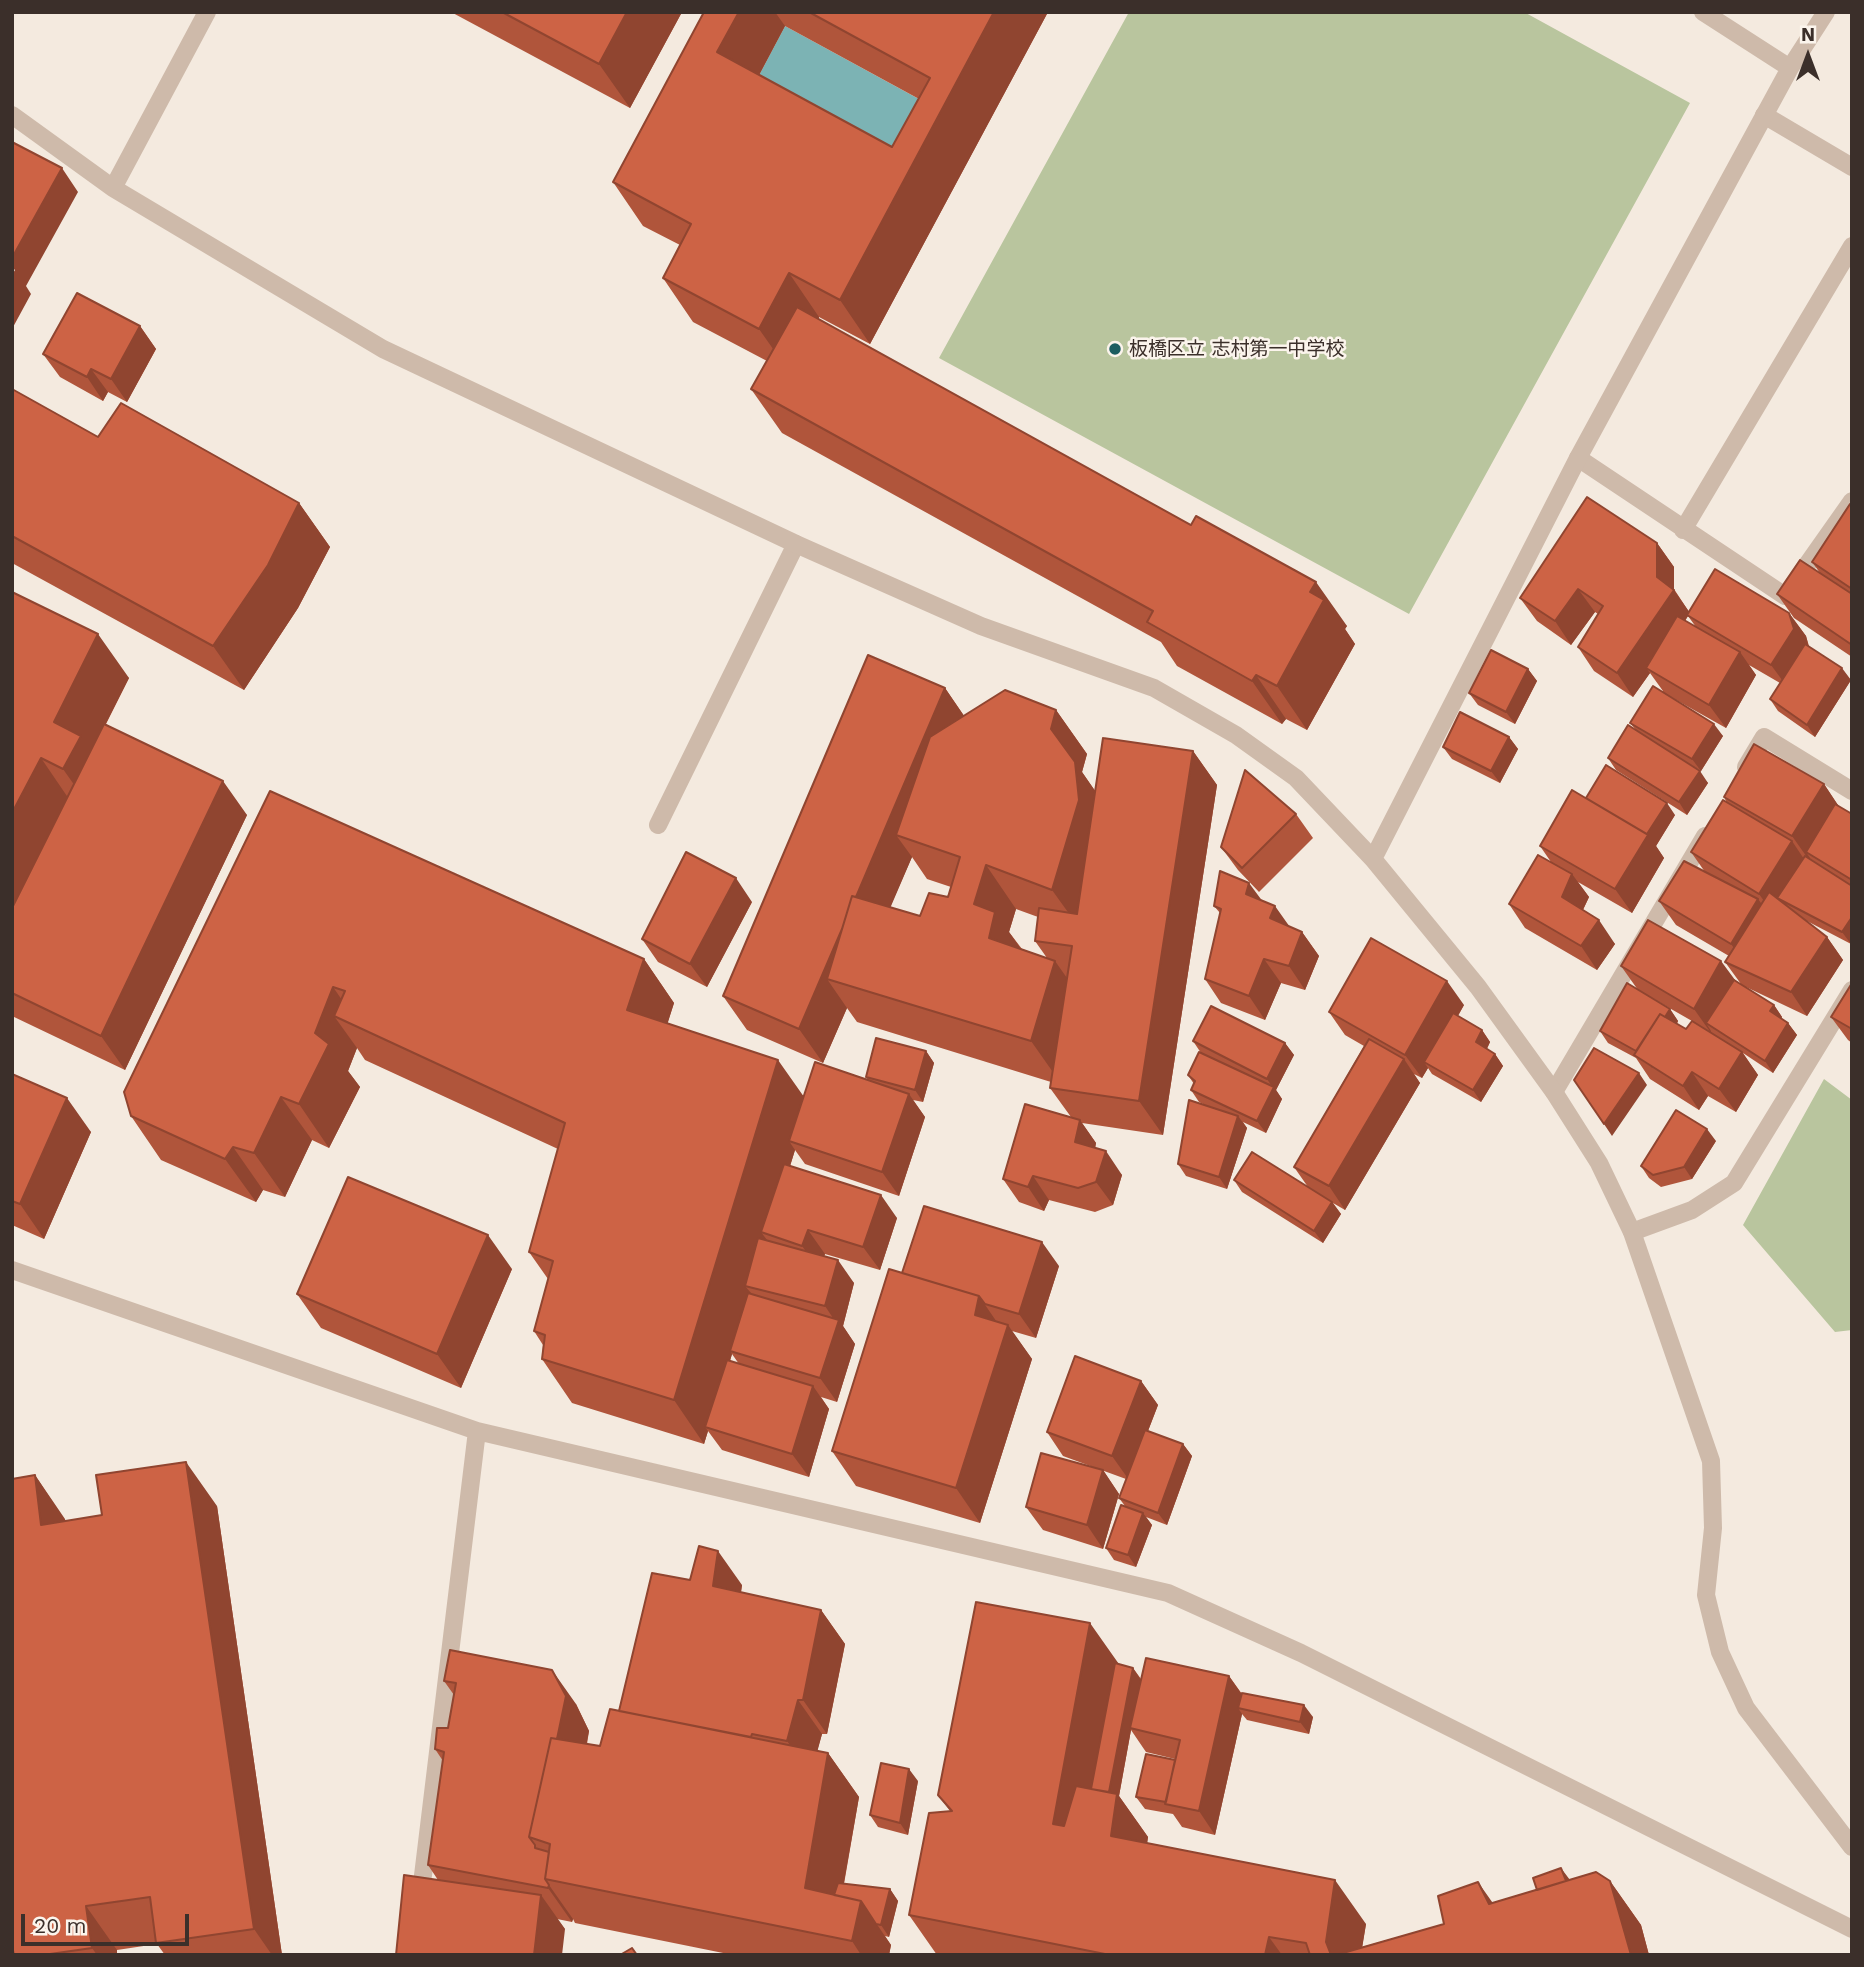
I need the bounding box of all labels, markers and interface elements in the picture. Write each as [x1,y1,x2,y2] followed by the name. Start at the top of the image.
[1773,21,1843,91] north arrow
[1801,23,1815,46] text: N
[1129,338,1344,360] place label: 板橋区立 志村第一中学校
[1107,341,1123,357] marker: 板橋区立 志村第一中学校
[24,1900,192,1944] scale bar
[34,1913,86,1938] text: 20 m

